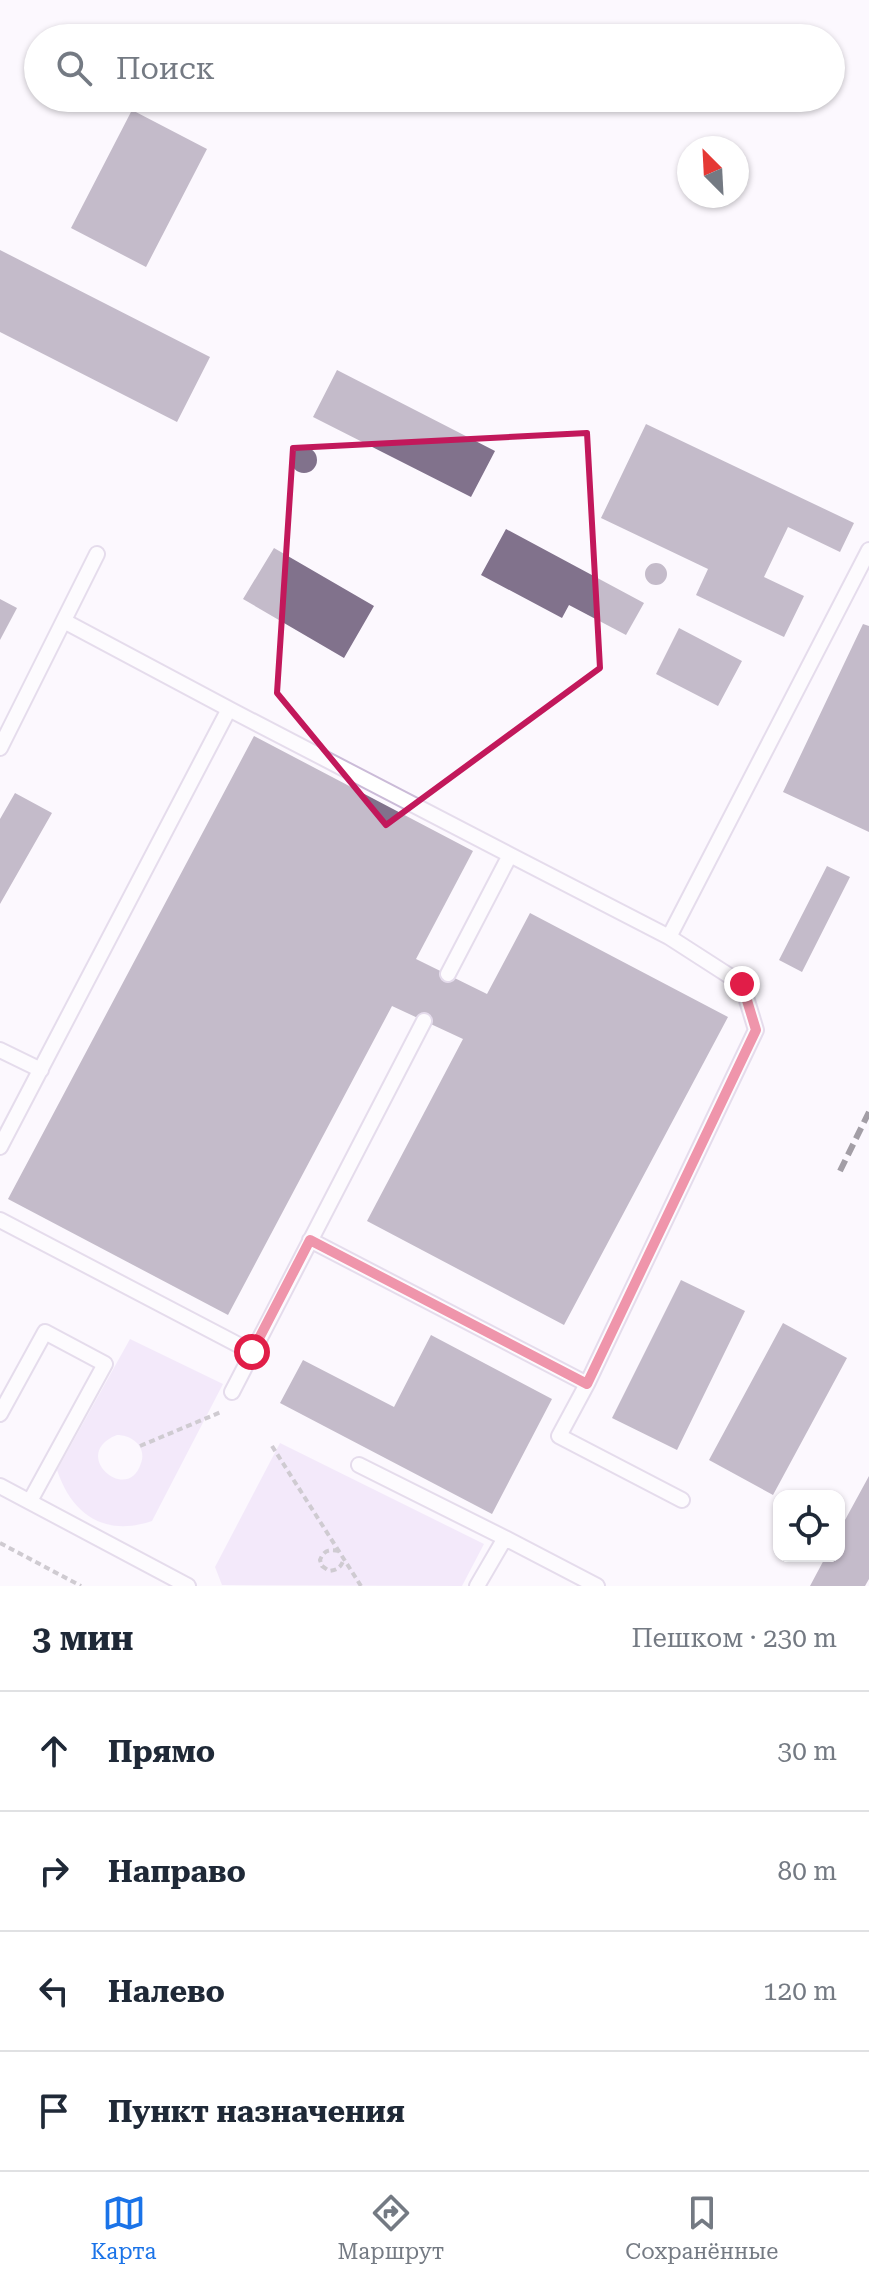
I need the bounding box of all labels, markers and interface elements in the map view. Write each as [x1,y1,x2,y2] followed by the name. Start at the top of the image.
[24,24,845,112] search box
[52,46,96,90] icon: search
[116,51,215,86] text: Поиск
[677,136,749,208] north arrow
[724,966,760,1002] route end
[234,1334,270,1370] route start
[773,1490,845,1562] map controls
[773,1490,845,1562] button: locate
[32,1618,134,1658] text: 3 мин
[631,1623,837,1653] text: Пешком · 230 m
[32,1729,76,1773] icon: ahead
[108,1734,215,1769] text: Прямо
[778,1736,837,1766] text: 30 m
[32,1849,76,1893] icon: right
[108,1854,246,1889] text: Направо
[778,1856,837,1886] text: 80 m
[32,1969,76,2013] icon: left
[108,1974,225,2009] text: Налево
[763,1976,837,2006] text: 120 m
[32,2089,76,2133] icon: arrive
[108,2094,405,2129] text: Пункт назначения
[91,2191,156,2264] tab: Карта
[338,2191,444,2264] tab: Маршрут
[625,2191,778,2264] tab: Сохранённые

